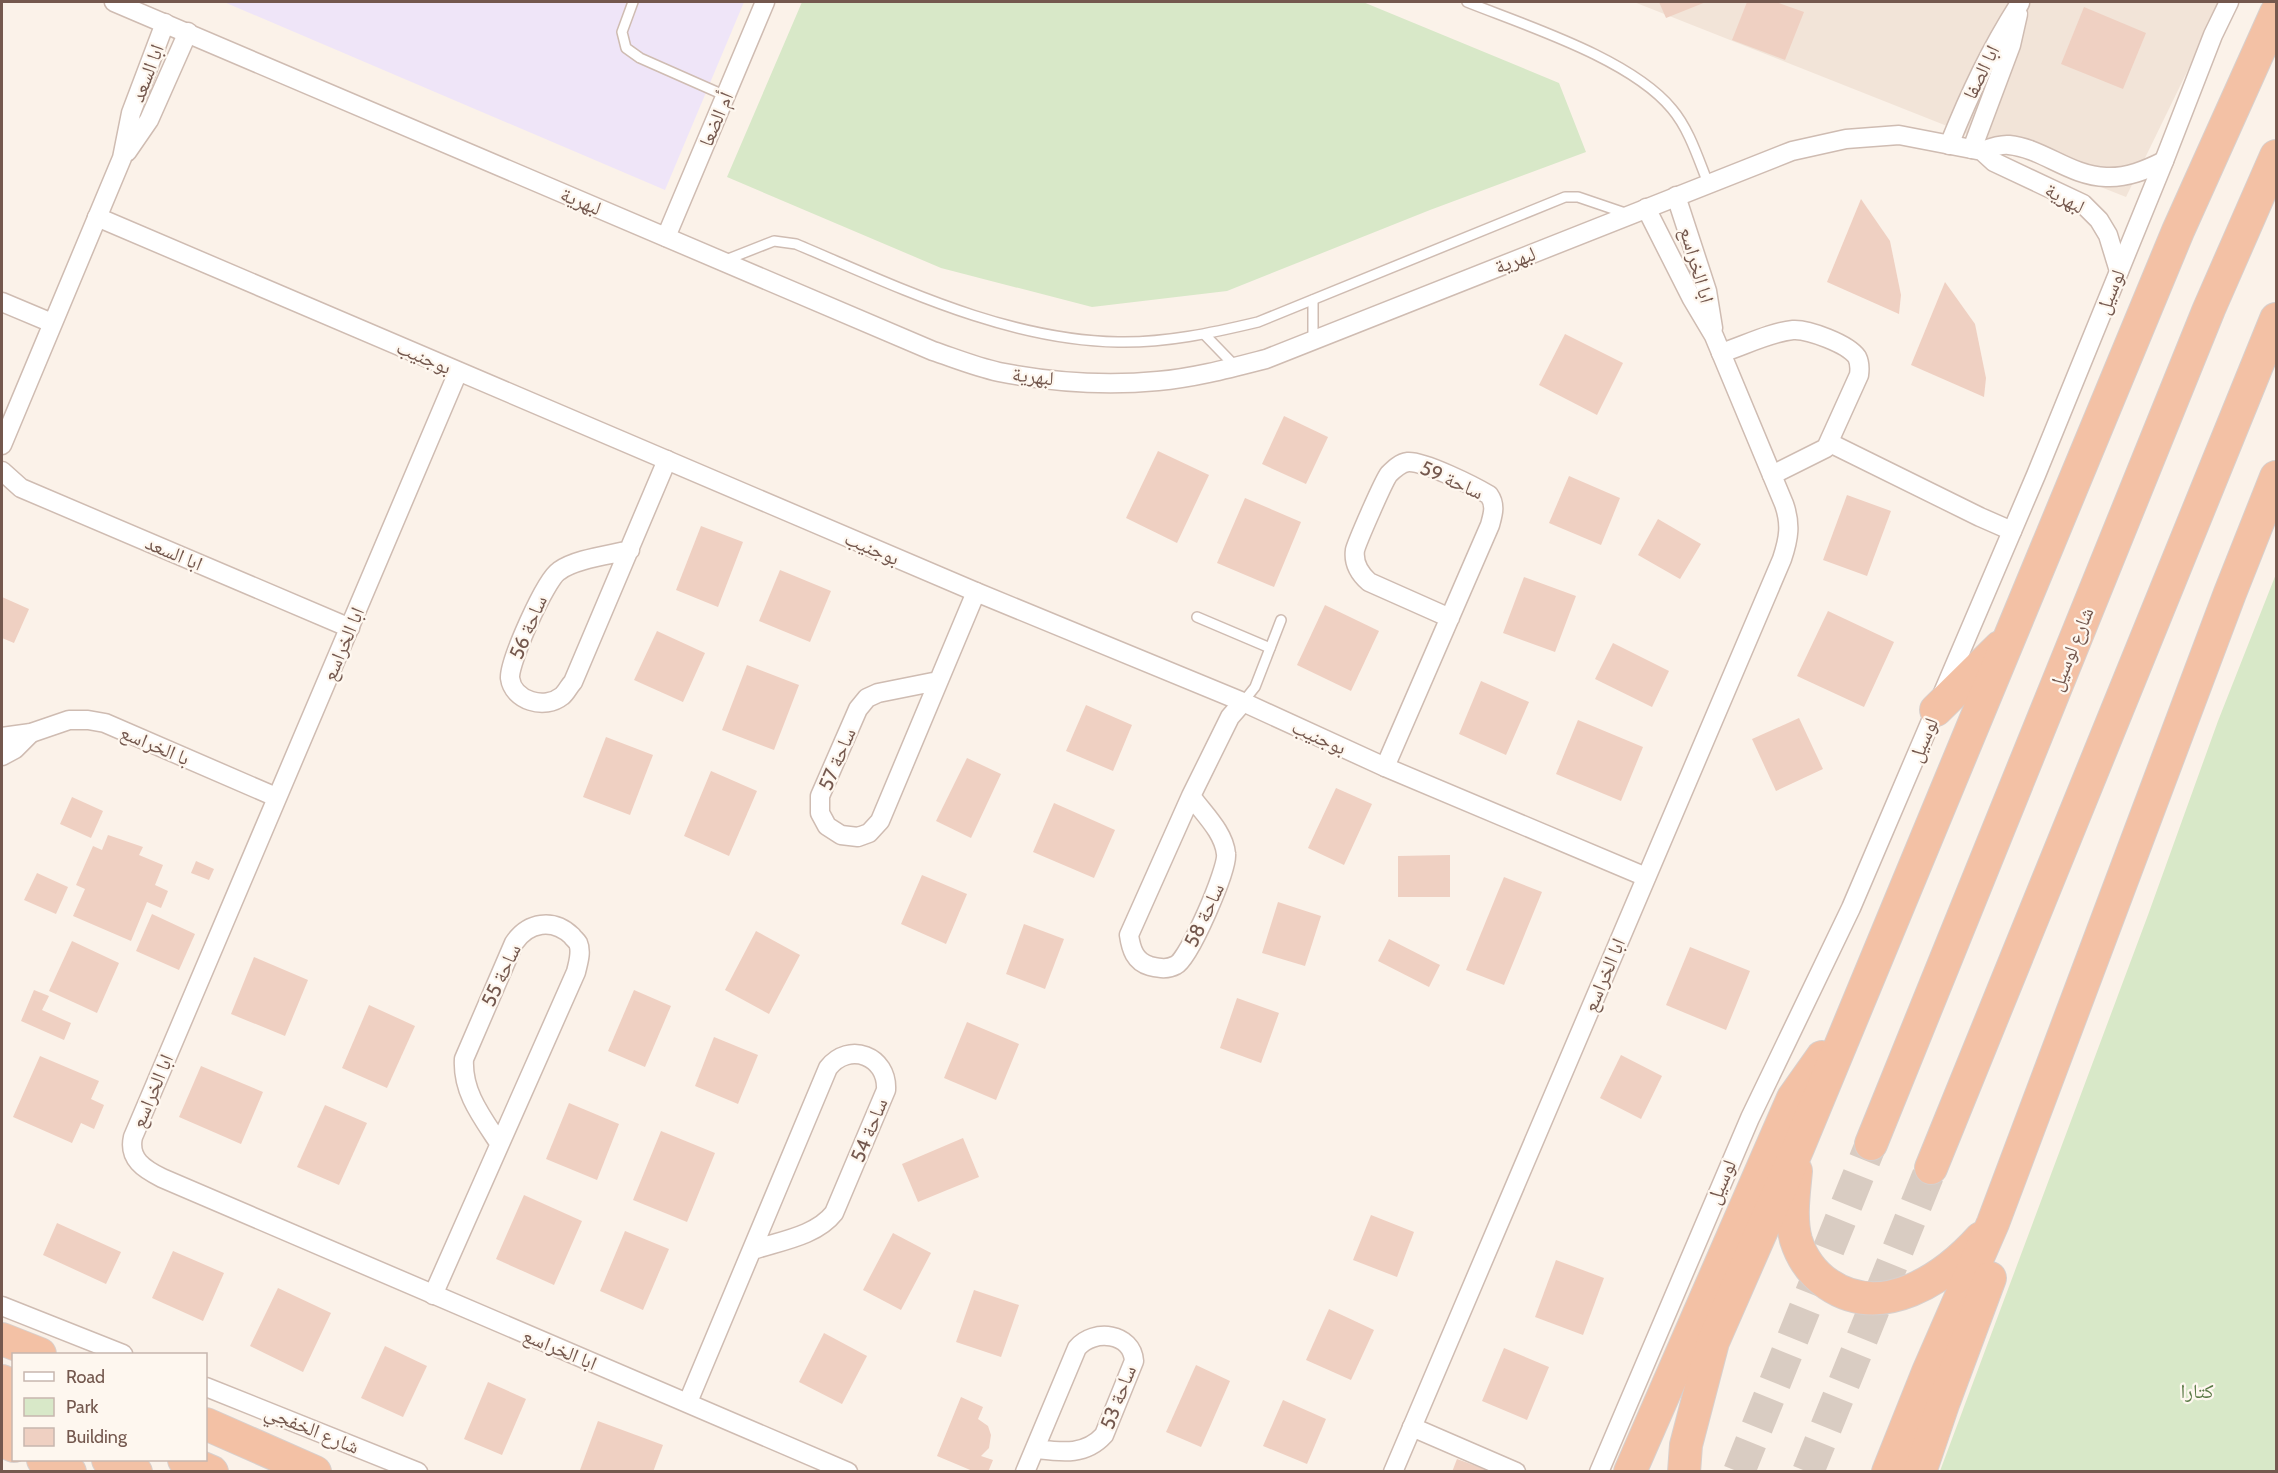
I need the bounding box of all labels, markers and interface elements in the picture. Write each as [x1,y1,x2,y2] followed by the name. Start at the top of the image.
[125,41,169,105] street label: ابا السعد
[1958,41,2004,103] street label: ابا الصفا
[694,88,740,151] street label: أم الضعا
[2041,177,2089,219] street label: لبهرية
[557,182,605,220] street label: لبهرية
[1674,224,1719,306] street label: ابا الخراسع
[1491,241,1539,279] street label: لبهرية
[2090,266,2130,318] street label: لوسيل
[393,335,455,379] street label: بوجنيب
[1011,362,1055,390] street label: لبهرية
[1417,455,1487,505] street label: ساحة 59
[841,526,903,570] street label: بوجنيب
[142,530,206,576] street label: ابا السعد
[504,592,552,662] street label: ساحة 56
[317,604,370,685] street label: ابا الخراسع
[2043,604,2100,695] street label: شارع لوسيل
[1288,714,1350,760] street label: بوجنيب
[1903,714,1943,766] street label: لوسيل
[116,720,193,771] street label: با الخراسع
[813,724,861,794] street label: ساحة 57
[1179,879,1229,951] street label: ساحة 58
[1578,935,1631,1016] street label: ابا الخراسع
[476,940,526,1010] street label: ساحة 55
[126,1051,179,1132] street label: ابا الخراسع
[845,1095,893,1165] street label: ساحة 54
[1701,1156,1741,1208] street label: لوسيل
[519,1323,600,1376] street label: ابا الخراسع
[12,1353,207,1461] legend
[1095,1362,1141,1432] street label: ساحة 53
[66,1366,105,1388] text: Road
[2180,1379,2214,1403] park label: كتارا
[66,1396,99,1418] text: Park
[260,1399,363,1463] street label: شارع الخفجي
[66,1426,128,1448] text: Building

